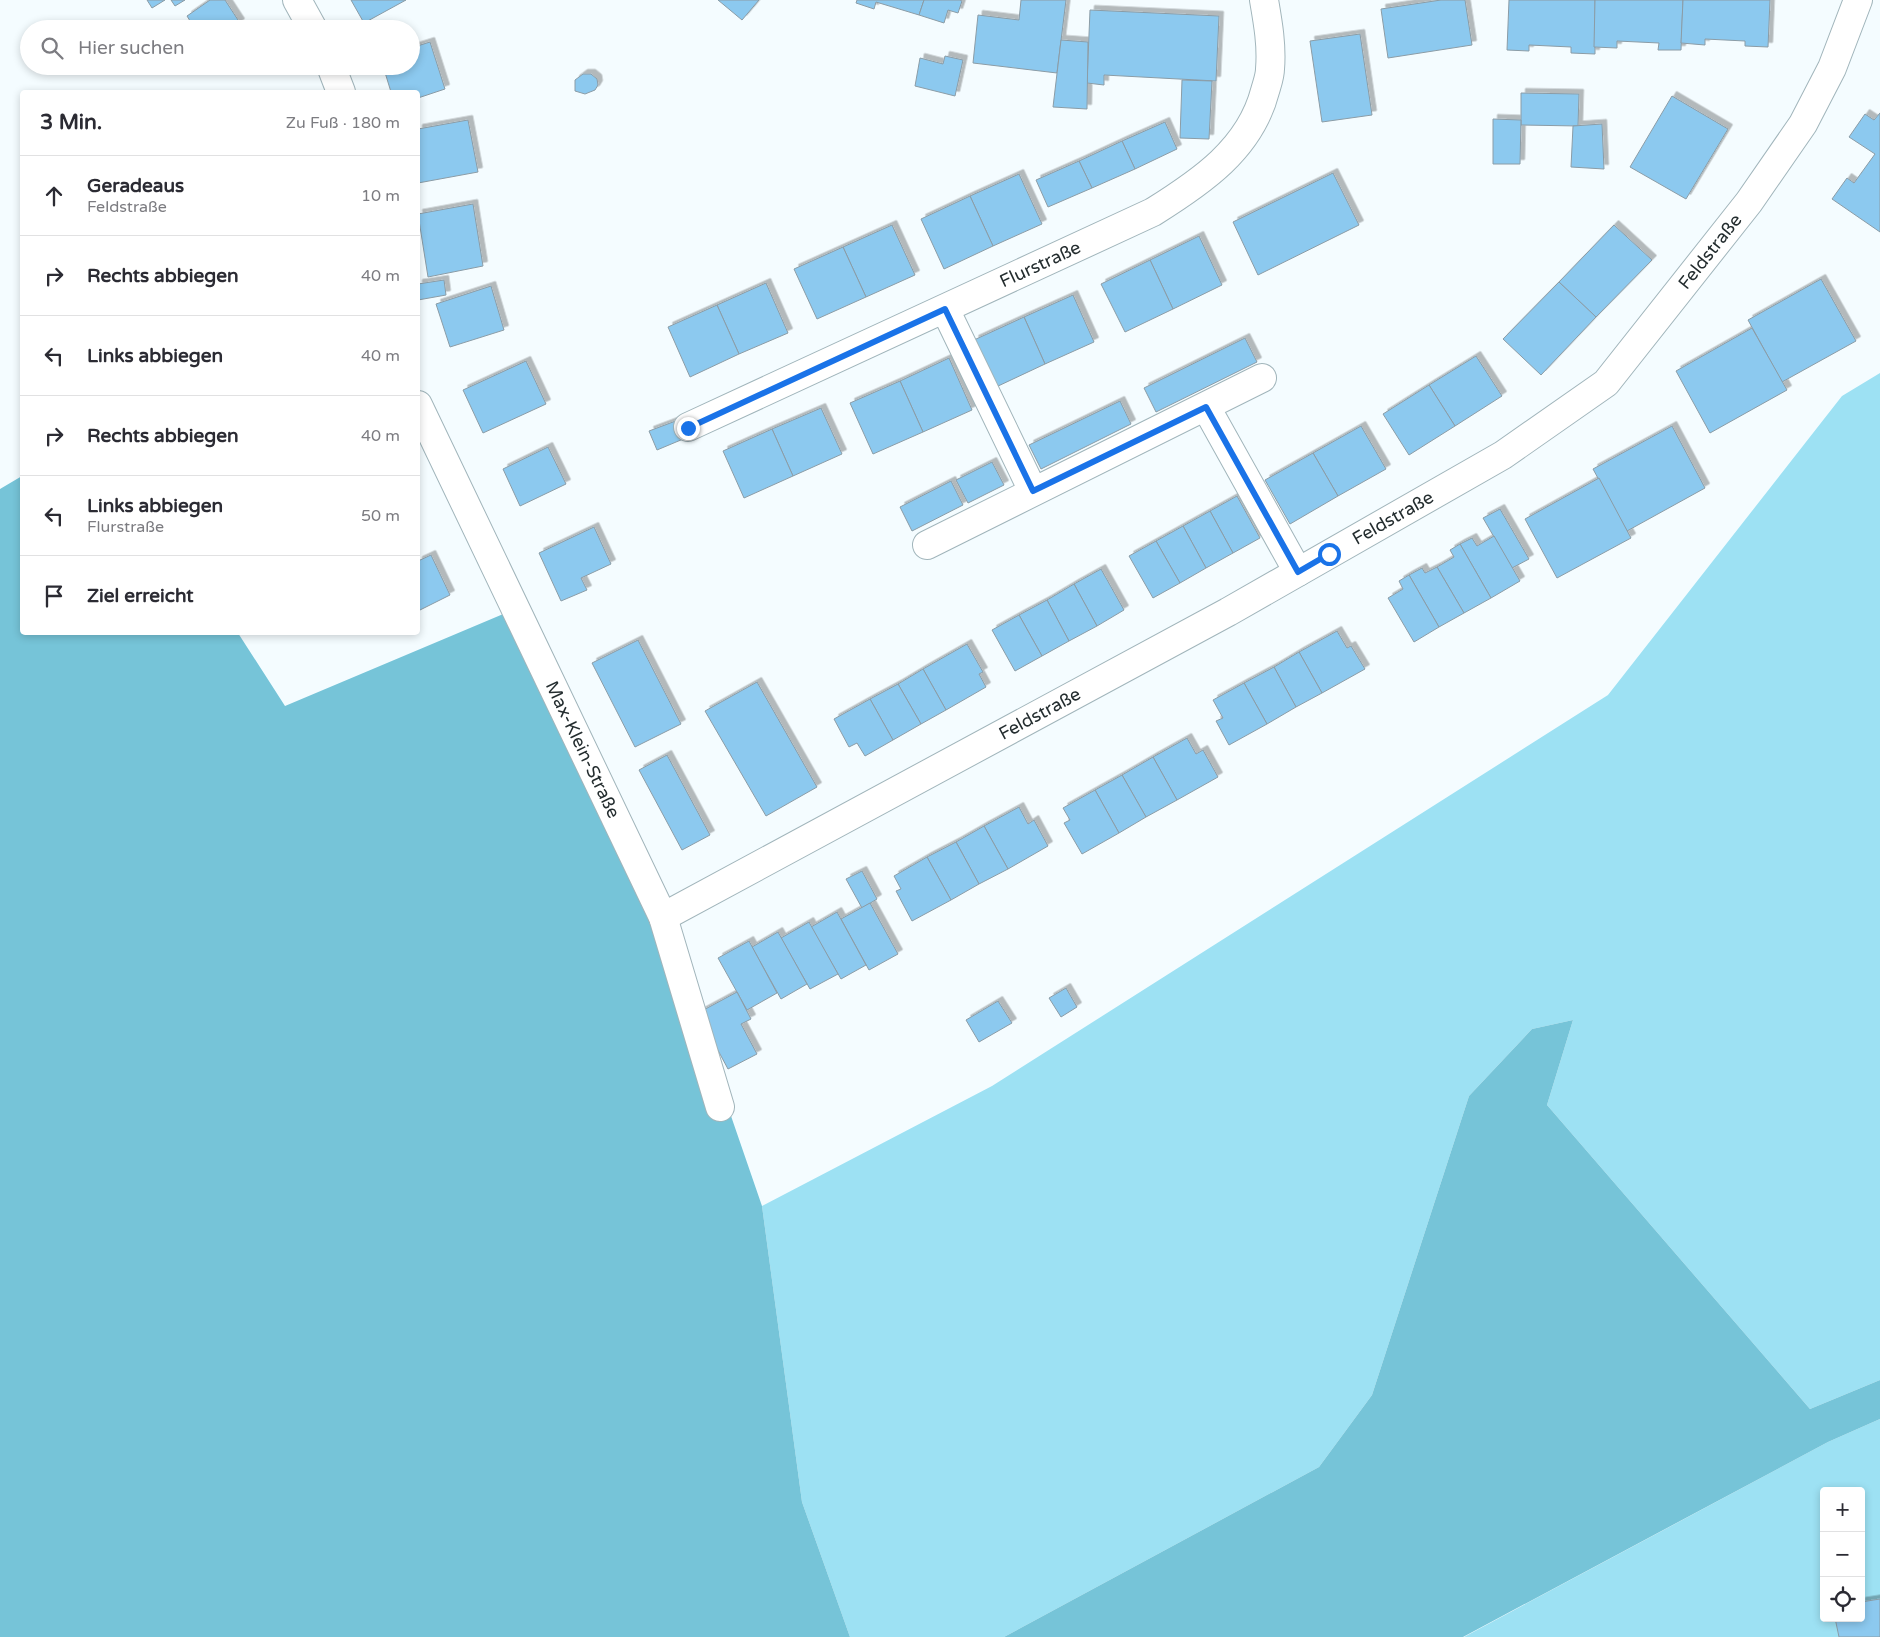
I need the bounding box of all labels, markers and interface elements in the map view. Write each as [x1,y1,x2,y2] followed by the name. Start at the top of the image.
[20,20,420,75] search box
[38,34,66,62] icon: search
[78,37,185,59] text: Hier suchen
[40,110,102,135] text: 3 Min.
[286,113,400,133] text: Zu Fuß · 180 m
[87,175,184,197] text: Geradeaus
[40,182,68,210] icon: ahead
[361,186,400,206] text: 10 m
[87,197,167,217] text: Feldstraße
[1673,209,1746,294] street label: Feldstraße
[996,236,1084,292] street label: Flurstraße
[40,262,68,290] icon: right
[87,265,239,287] text: Rechts abbiegen
[361,266,400,286] text: 40 m
[40,342,68,370] icon: left
[87,345,223,367] text: Links abbiegen
[361,346,400,366] text: 40 m
[677,417,700,440] route end
[40,422,68,450] icon: right
[87,425,239,447] text: Rechts abbiegen
[361,426,400,446] text: 40 m
[1348,486,1437,550] street label: Feldstraße
[87,495,223,517] text: Links abbiegen
[40,502,68,530] icon: left
[361,506,400,526] text: 50 m
[87,517,164,537] text: Flurstraße
[1318,543,1341,566] route start
[40,582,68,610] icon: arrive
[87,585,194,607] text: Ziel erreicht
[541,678,625,822] street label: Max-Klein-Straße
[995,683,1084,745] street label: Feldstraße
[1820,1487,1865,1622] map controls
[1820,1487,1865,1532] button: +
[1820,1532,1865,1577] button: −
[1820,1577,1865,1622] button: locate

